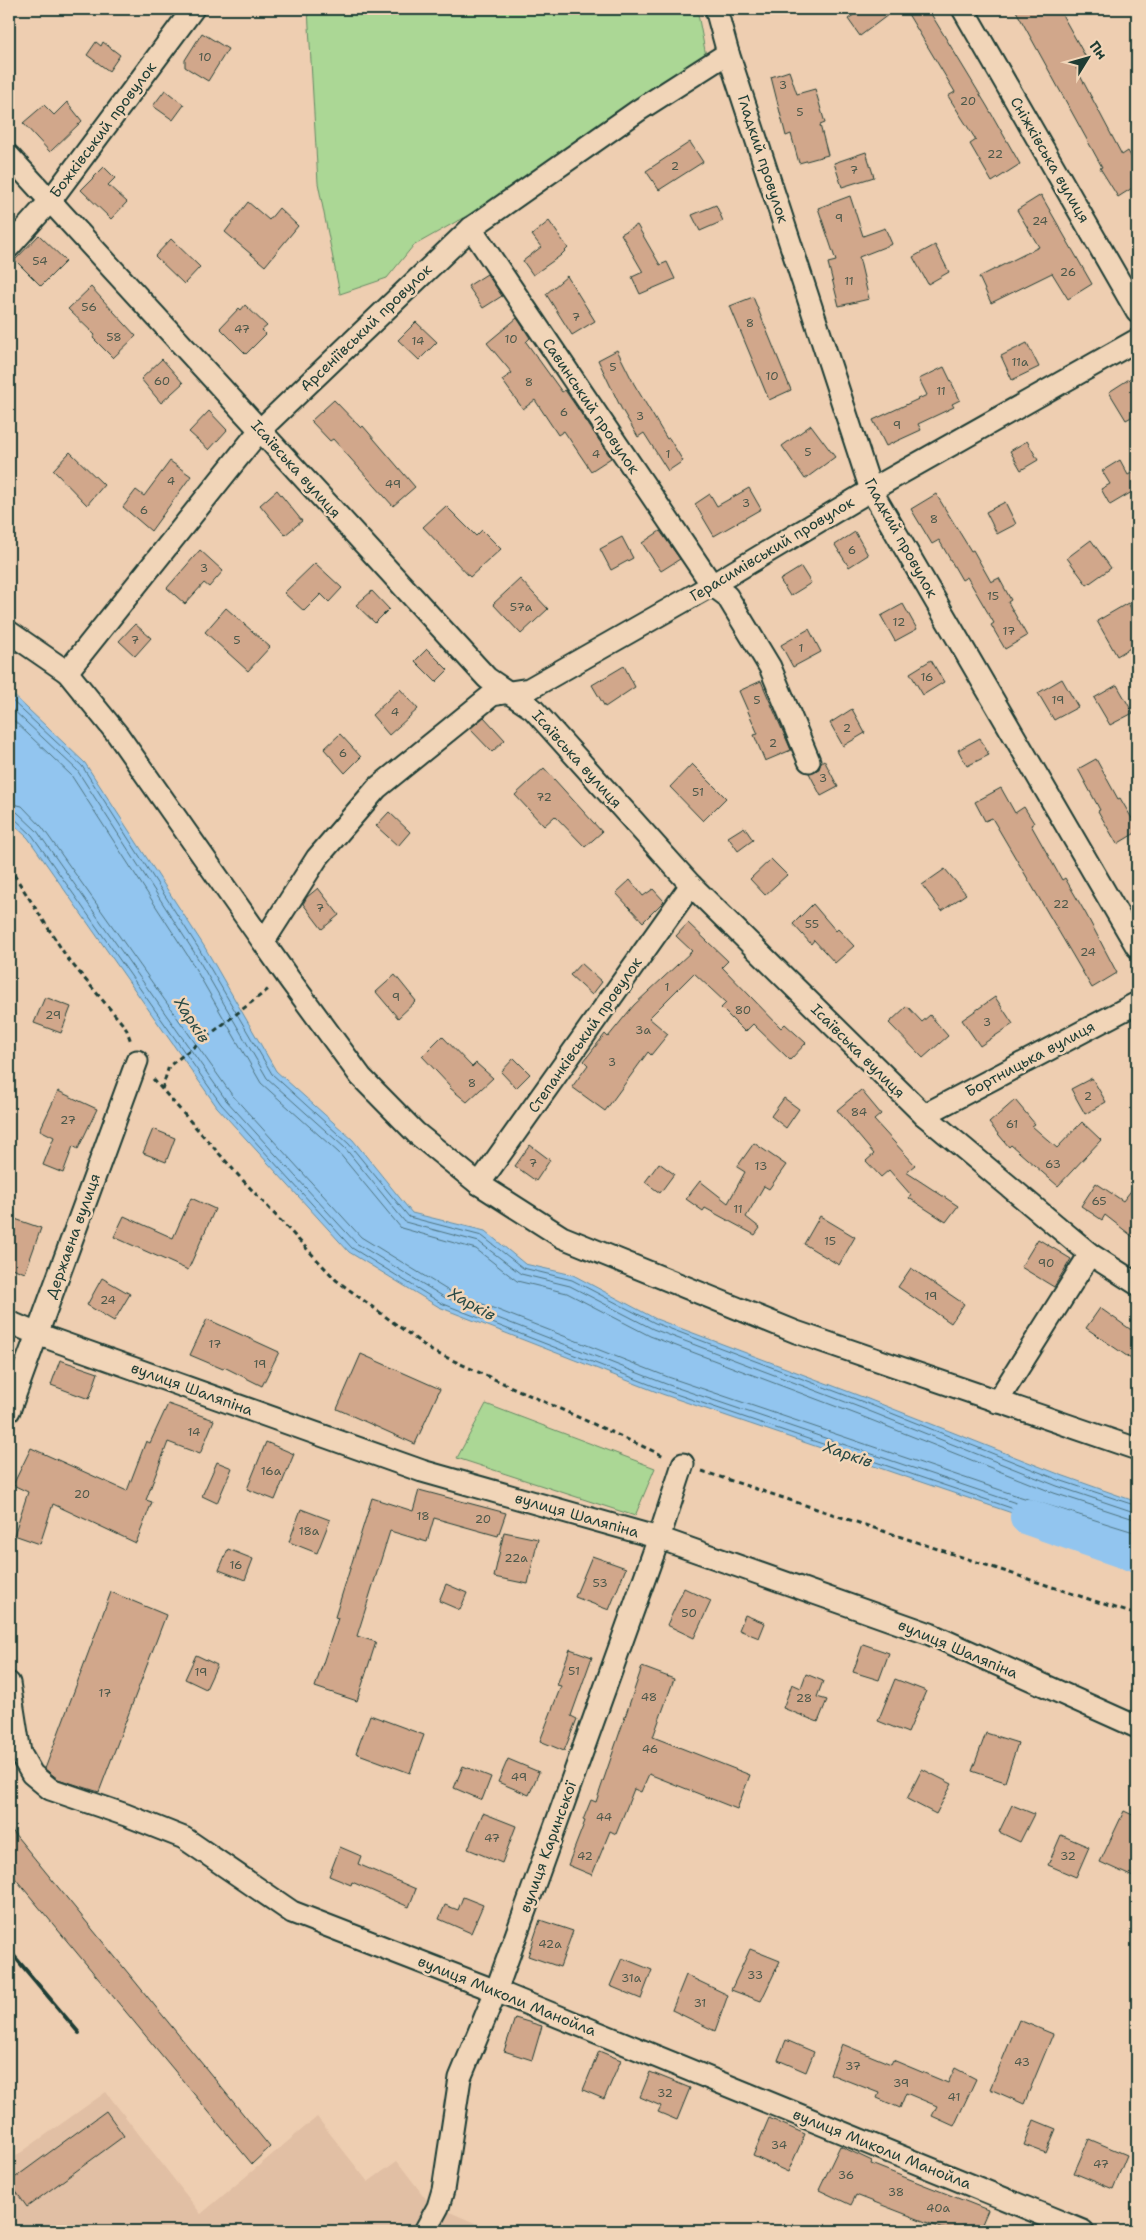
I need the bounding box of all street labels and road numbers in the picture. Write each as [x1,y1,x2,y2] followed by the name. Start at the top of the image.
[45,58,161,202] street label: Божківський провулок
[733,92,793,226] street label: Гладкий провулок
[1006,93,1094,227] street label: Сніжківська вулиця
[296,260,436,396] street label: Арсеніївський провулок
[538,334,644,478] street label: Савинський провулок
[247,416,345,522] street label: Ісаївська вулиця
[860,475,942,601] street label: Гладкий провулок
[686,492,858,606] street label: Герасимівський провулок
[528,706,626,812] street label: Ісаївська вулиця
[523,953,647,1117] street label: Степанківський провулок
[807,1000,909,1102] street label: Ісаївська вулиця
[962,1016,1098,1102] street label: Бортницька вулиця
[41,1171,105,1301] street label: Державна вулиця
[128,1358,256,1421] street label: вулиця Шаляпіна
[513,1488,642,1542] street label: вулиця Шаляпіна
[895,1615,1022,1684] street label: вулиця Шаляпіна
[515,1778,581,1916] street label: вулиця Каринської
[415,1951,600,2041] street label: вулиця Миколи Манойла
[790,2104,975,2194] street label: вулиця Миколи Манойла

